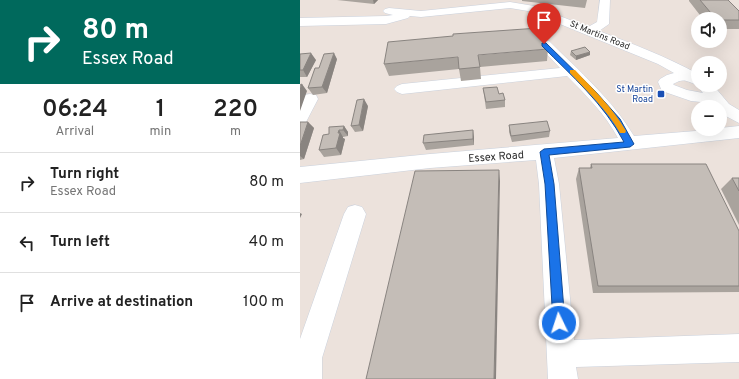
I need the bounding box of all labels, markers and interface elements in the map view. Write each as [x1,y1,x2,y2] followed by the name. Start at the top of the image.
[527,3,561,44] pin
[533,9,555,31] icon: arrive
[691,12,727,136] map controls
[691,12,727,48] button: sound
[82,13,149,49] text: 80 m
[16,16,68,68] icon: right
[568,18,632,53] street label: St Martins Road
[82,48,174,71] text: Essex Road
[691,56,727,92] button: +
[616,84,653,105] place label: St Martin Road
[656,89,666,99] marker: St Martin Road
[42,95,108,125] text: 06:24
[156,95,165,125] text: 1
[213,95,258,125] text: 220
[691,100,727,136] button: −
[55,124,94,140] text: Arrival
[150,124,171,140] text: min
[230,124,241,140] text: m
[468,148,524,166] street label: Essex Road
[50,165,119,184] text: Turn right
[16,172,38,194] icon: right
[249,173,284,192] text: 80 m
[50,184,116,200] text: Essex Road
[16,232,38,254] icon: left
[50,233,110,252] text: Turn left
[249,233,284,252] text: 40 m
[16,292,38,314] icon: arrive
[50,293,193,312] text: Arrive at destination
[243,293,284,312] text: 100 m
[538,302,580,344] position arrow

